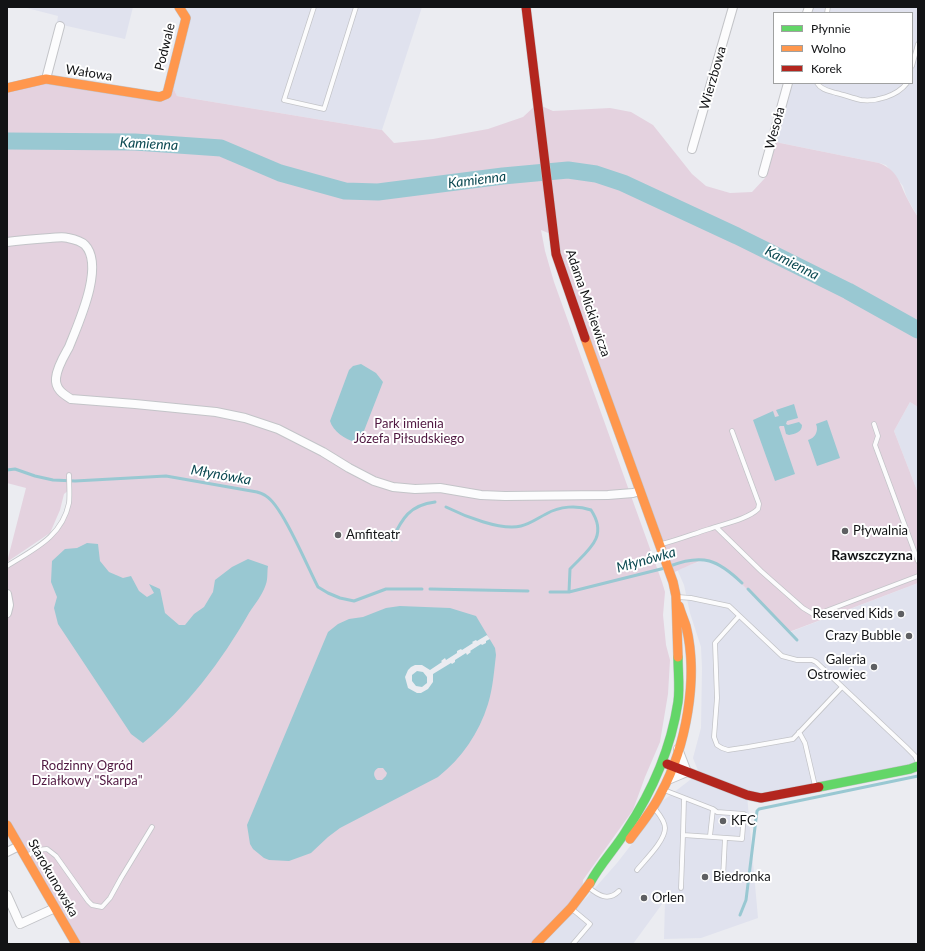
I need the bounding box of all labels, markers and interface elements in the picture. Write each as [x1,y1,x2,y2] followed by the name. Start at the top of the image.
[773,12,913,84] legend
[811,21,851,36] text: Płynnie
[152,22,178,72] street label: Podwale
[811,41,846,56] text: Wolno
[697,45,729,111] street label: Wierzbowa
[811,61,842,76] text: Korek
[65,62,113,84] street label: Wałowa
[762,105,788,151] street label: Wesoła
[119,134,179,154] water label: Kamienna
[447,168,507,192] water label: Kamienna
[762,242,822,284] water label: Kamienna
[562,247,614,359] street label: Adama Mickiewicza
[354,416,464,447] park label: Park imienia Józefa Piłsudskiego
[190,461,252,489] water label: Młynówka
[853,523,908,539] place label: Pływalnia
[840,526,850,536] marker: Pływalnia
[346,527,400,543] place label: Amfiteatr
[333,530,343,540] marker: Amfiteatr
[614,544,678,576] water label: Młynówka
[831,547,913,563] district label: Rawszczyzna
[813,606,893,622] place label: Reserved Kids
[896,609,906,619] marker: Reserved Kids
[825,628,901,644] place label: Crazy Bubble
[904,631,914,641] marker: Crazy Bubble
[807,652,866,683] place label: Galeria Ostrowiec
[869,662,879,672] marker: Galeria Ostrowiec
[32,758,142,789] park label: Rodzinny Ogród Działkowy "Skarpa"
[731,813,756,829] place label: KFC
[718,816,728,826] marker: KFC
[25,836,81,920] street label: Starokunowska
[713,869,771,885] place label: Biedronka
[700,872,710,882] marker: Biedronka
[652,890,684,906] place label: Orlen
[639,893,649,903] marker: Orlen

